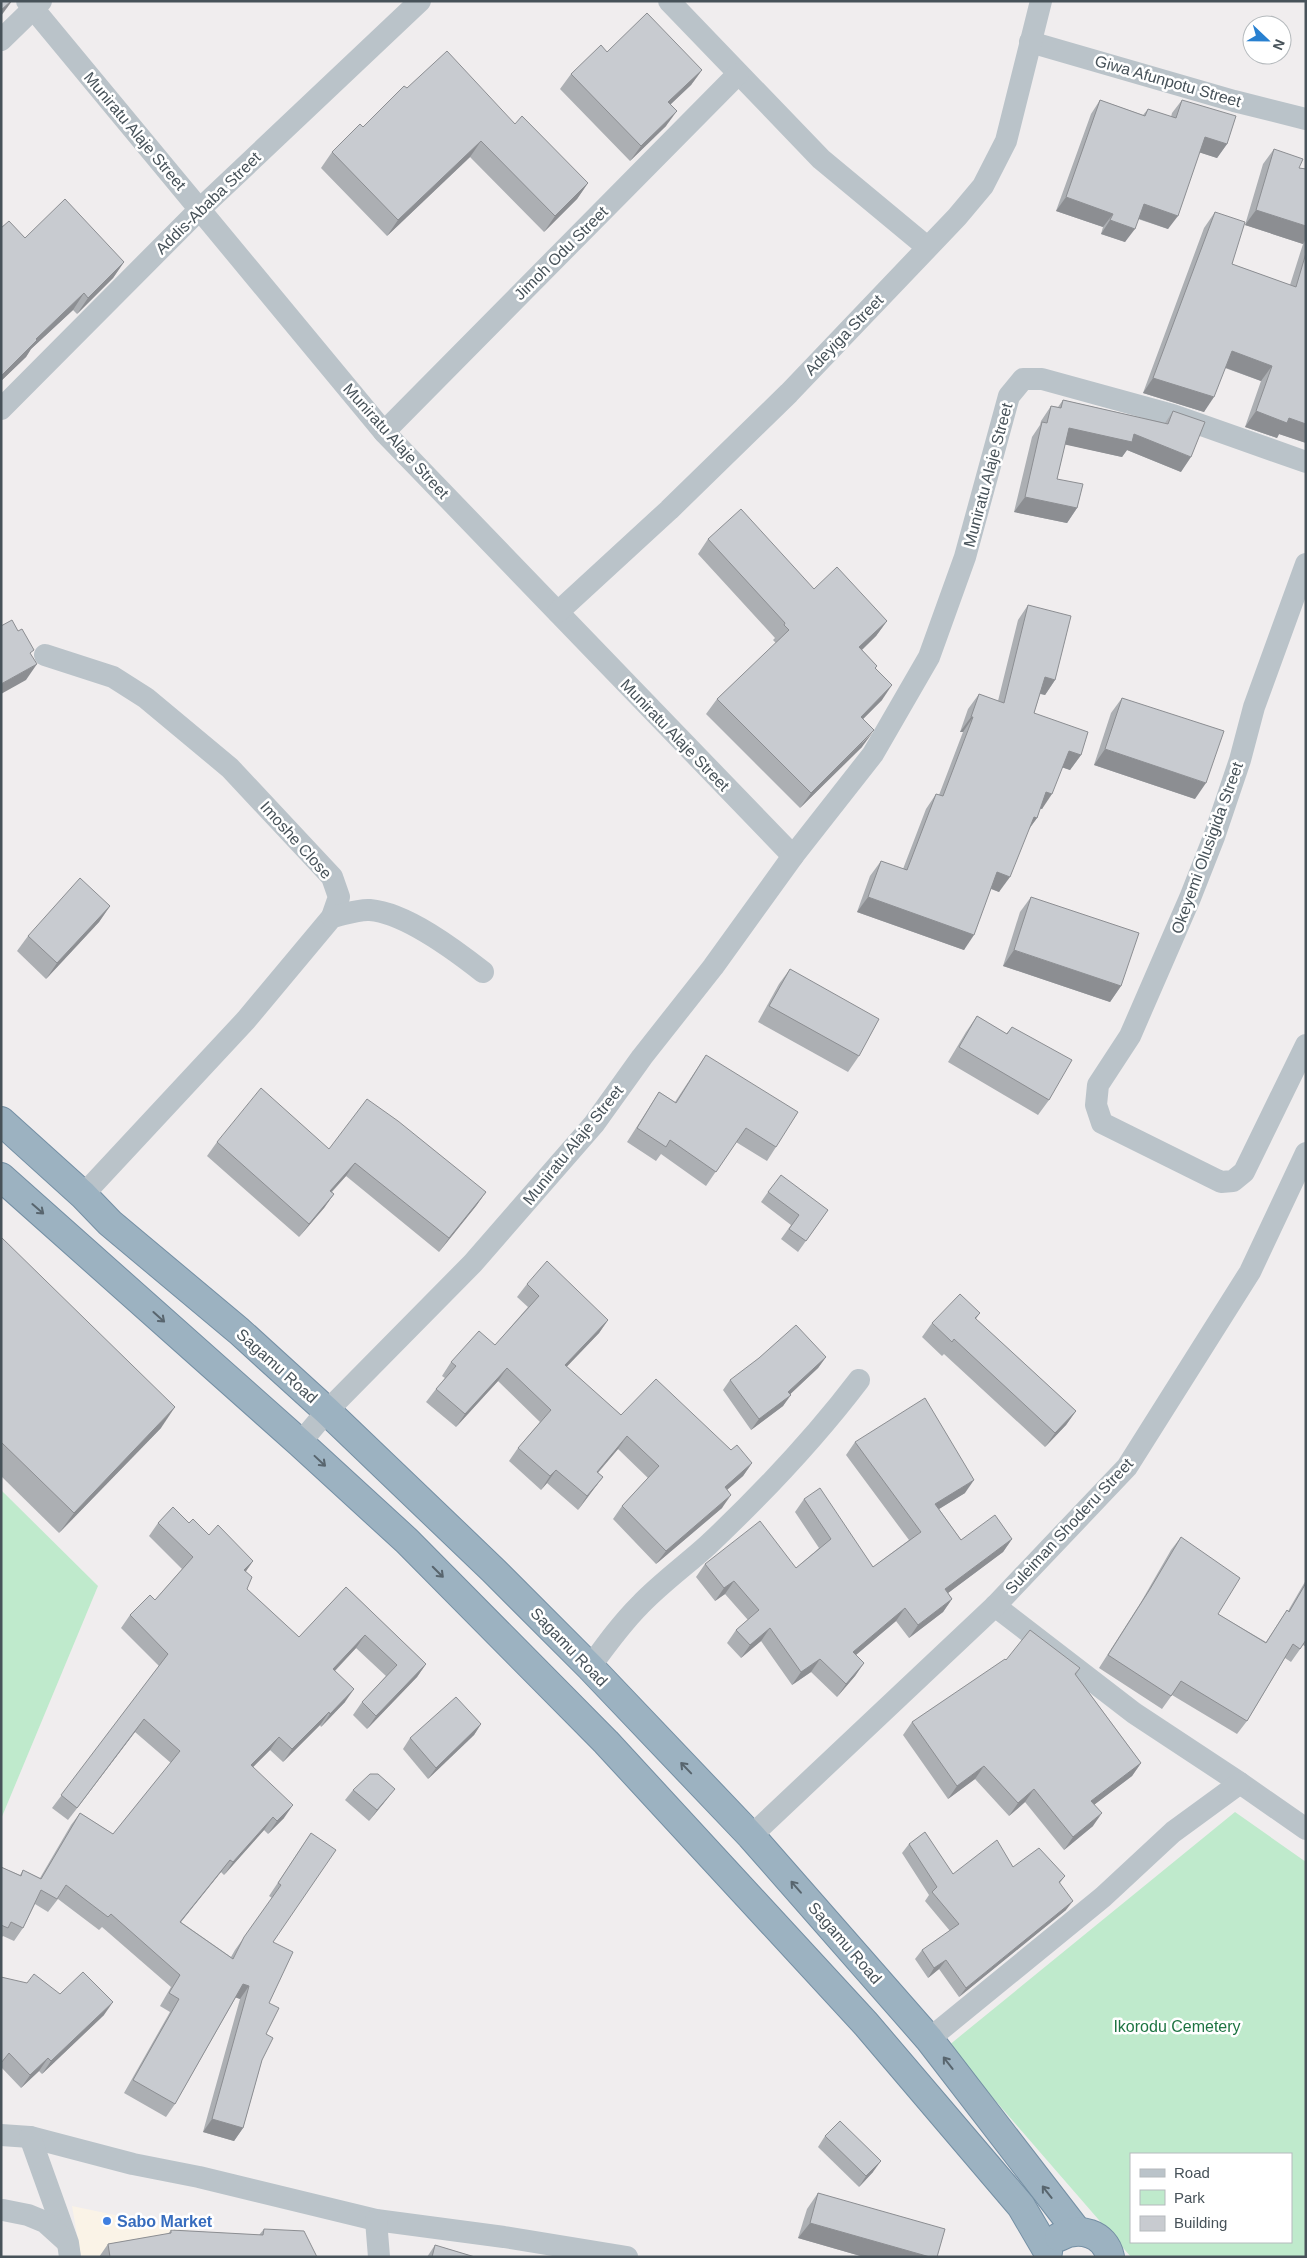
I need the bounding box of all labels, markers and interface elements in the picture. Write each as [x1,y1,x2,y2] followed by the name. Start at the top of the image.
[1242,15,1292,65] north arrow
[1270,37,1288,53] text: N
[1093,52,1244,110] street label: Giwa Afunpotu Street
[81,69,190,194] street label: Muniratu Alaje Street
[152,148,264,257] street label: Addis-Ababa Street
[511,203,611,303] street label: Jimoh Odu Street
[801,291,887,379] street label: Adeyiga Street
[340,380,452,502] street label: Muniratu Alaje Street
[961,401,1016,549] street label: Muniratu Alaje Street
[617,676,733,795] street label: Muniratu Alaje Street
[1168,759,1246,936] street label: Okeyemi Olusigida Street
[257,798,335,882] street label: Imoshe Close
[520,1082,627,1208] street label: Muniratu Alaje Street
[31,1204,44,1215] one-way arrow
[153,1312,166,1323] one-way arrow
[233,1325,321,1407] street label: Sagamu Road
[1002,1454,1137,1597] street label: Suleiman Shoderu Street
[313,1455,326,1466] one-way arrow
[432,1566,444,1578] one-way arrow
[527,1604,611,1690] street label: Sagamu Road
[680,1762,692,1774] one-way arrow
[790,1881,802,1894] one-way arrow
[805,1899,885,1987] street label: Sagamu Road
[1113,2018,1241,2035] park label: Ikorodu Cemetery
[942,2057,953,2070] one-way arrow
[1130,2153,1292,2243] legend
[1174,2164,1210,2181] text: Road
[1042,2185,1052,2199] one-way arrow
[1174,2189,1205,2206] text: Park
[117,2213,213,2230] place label: Sabo Market
[1174,2214,1227,2231] text: Building
[101,2215,113,2227] marker: Sabo Market

